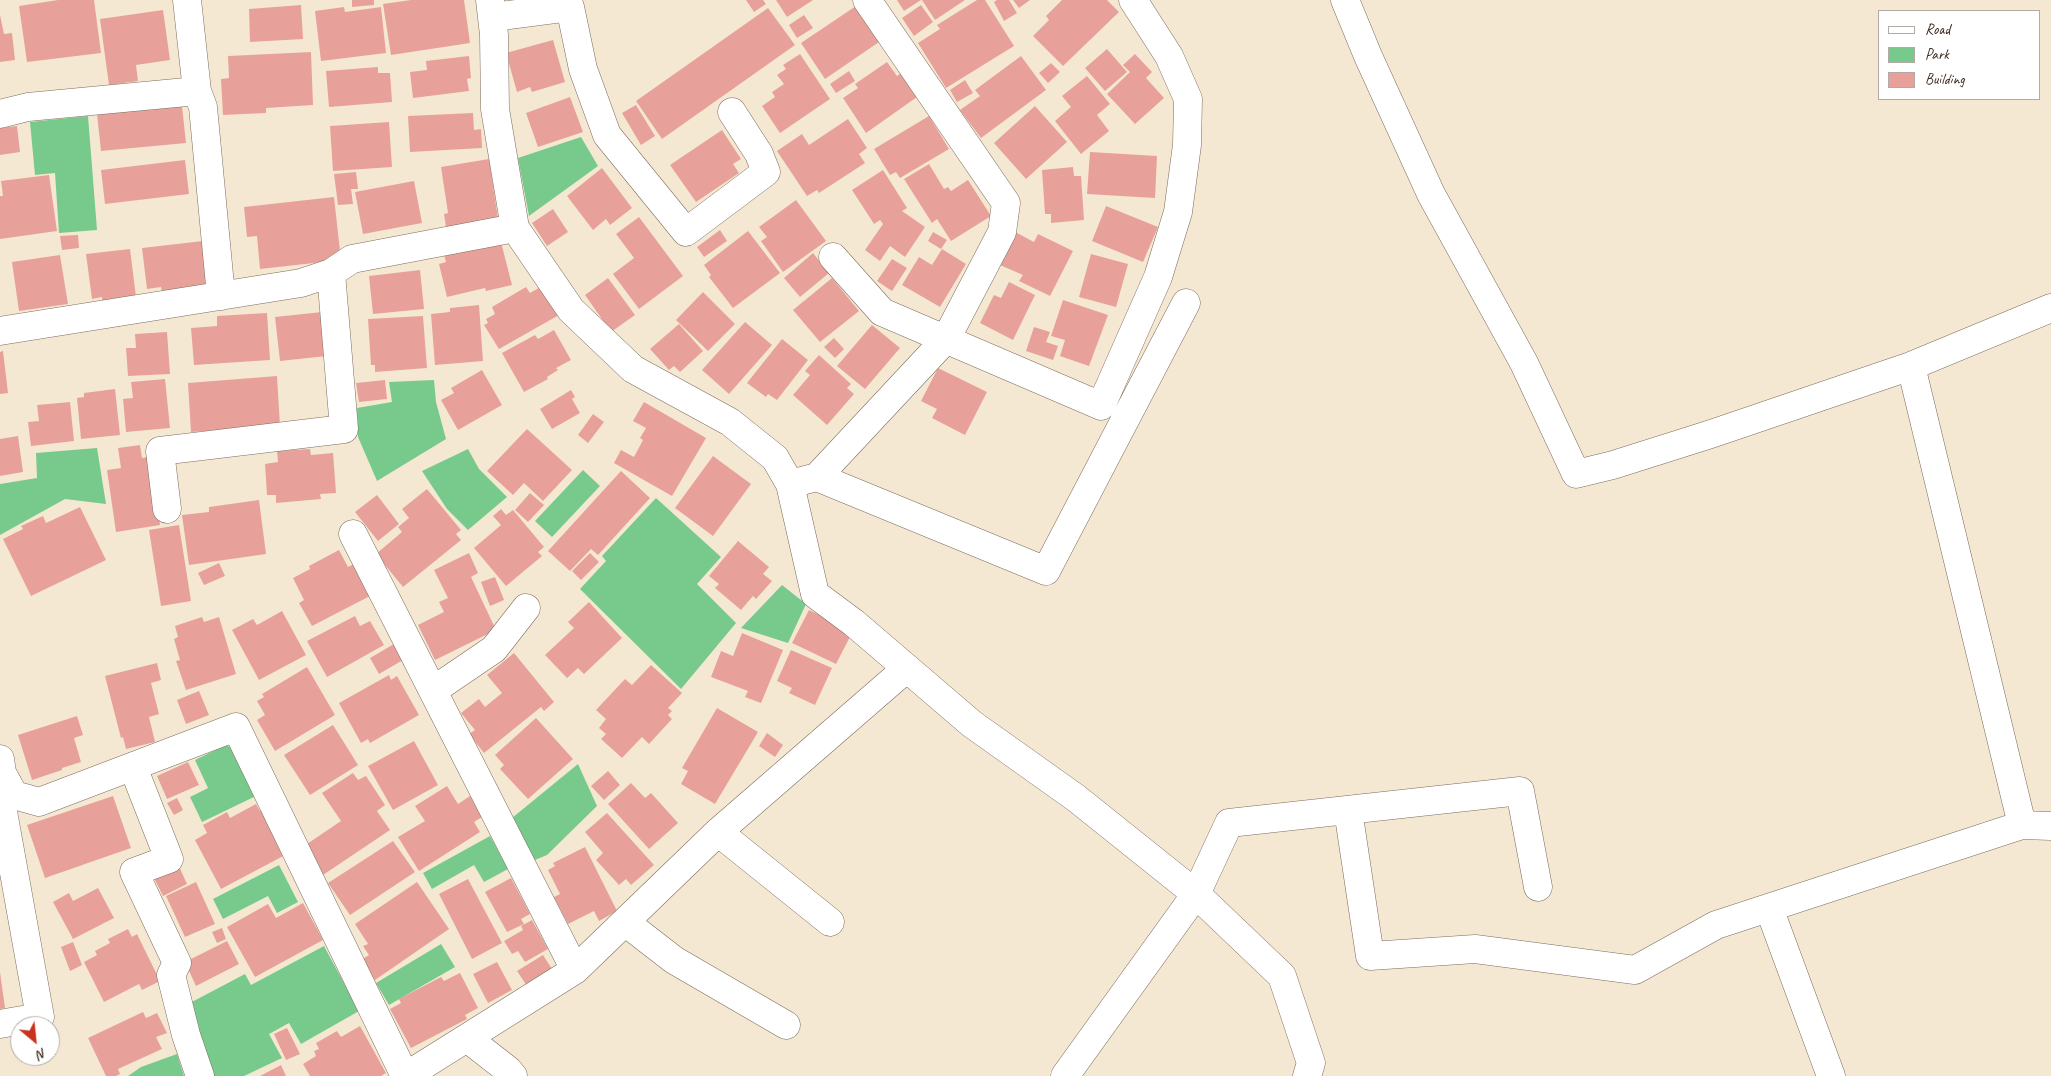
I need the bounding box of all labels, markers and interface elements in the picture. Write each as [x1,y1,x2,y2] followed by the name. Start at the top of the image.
[1878,10,2041,100] legend
[1925,20,1950,39] text: Road
[1925,45,1949,64] text: Park
[1925,70,1964,89] text: Building
[10,1016,60,1066] north arrow
[34,1044,50,1063] text: N

